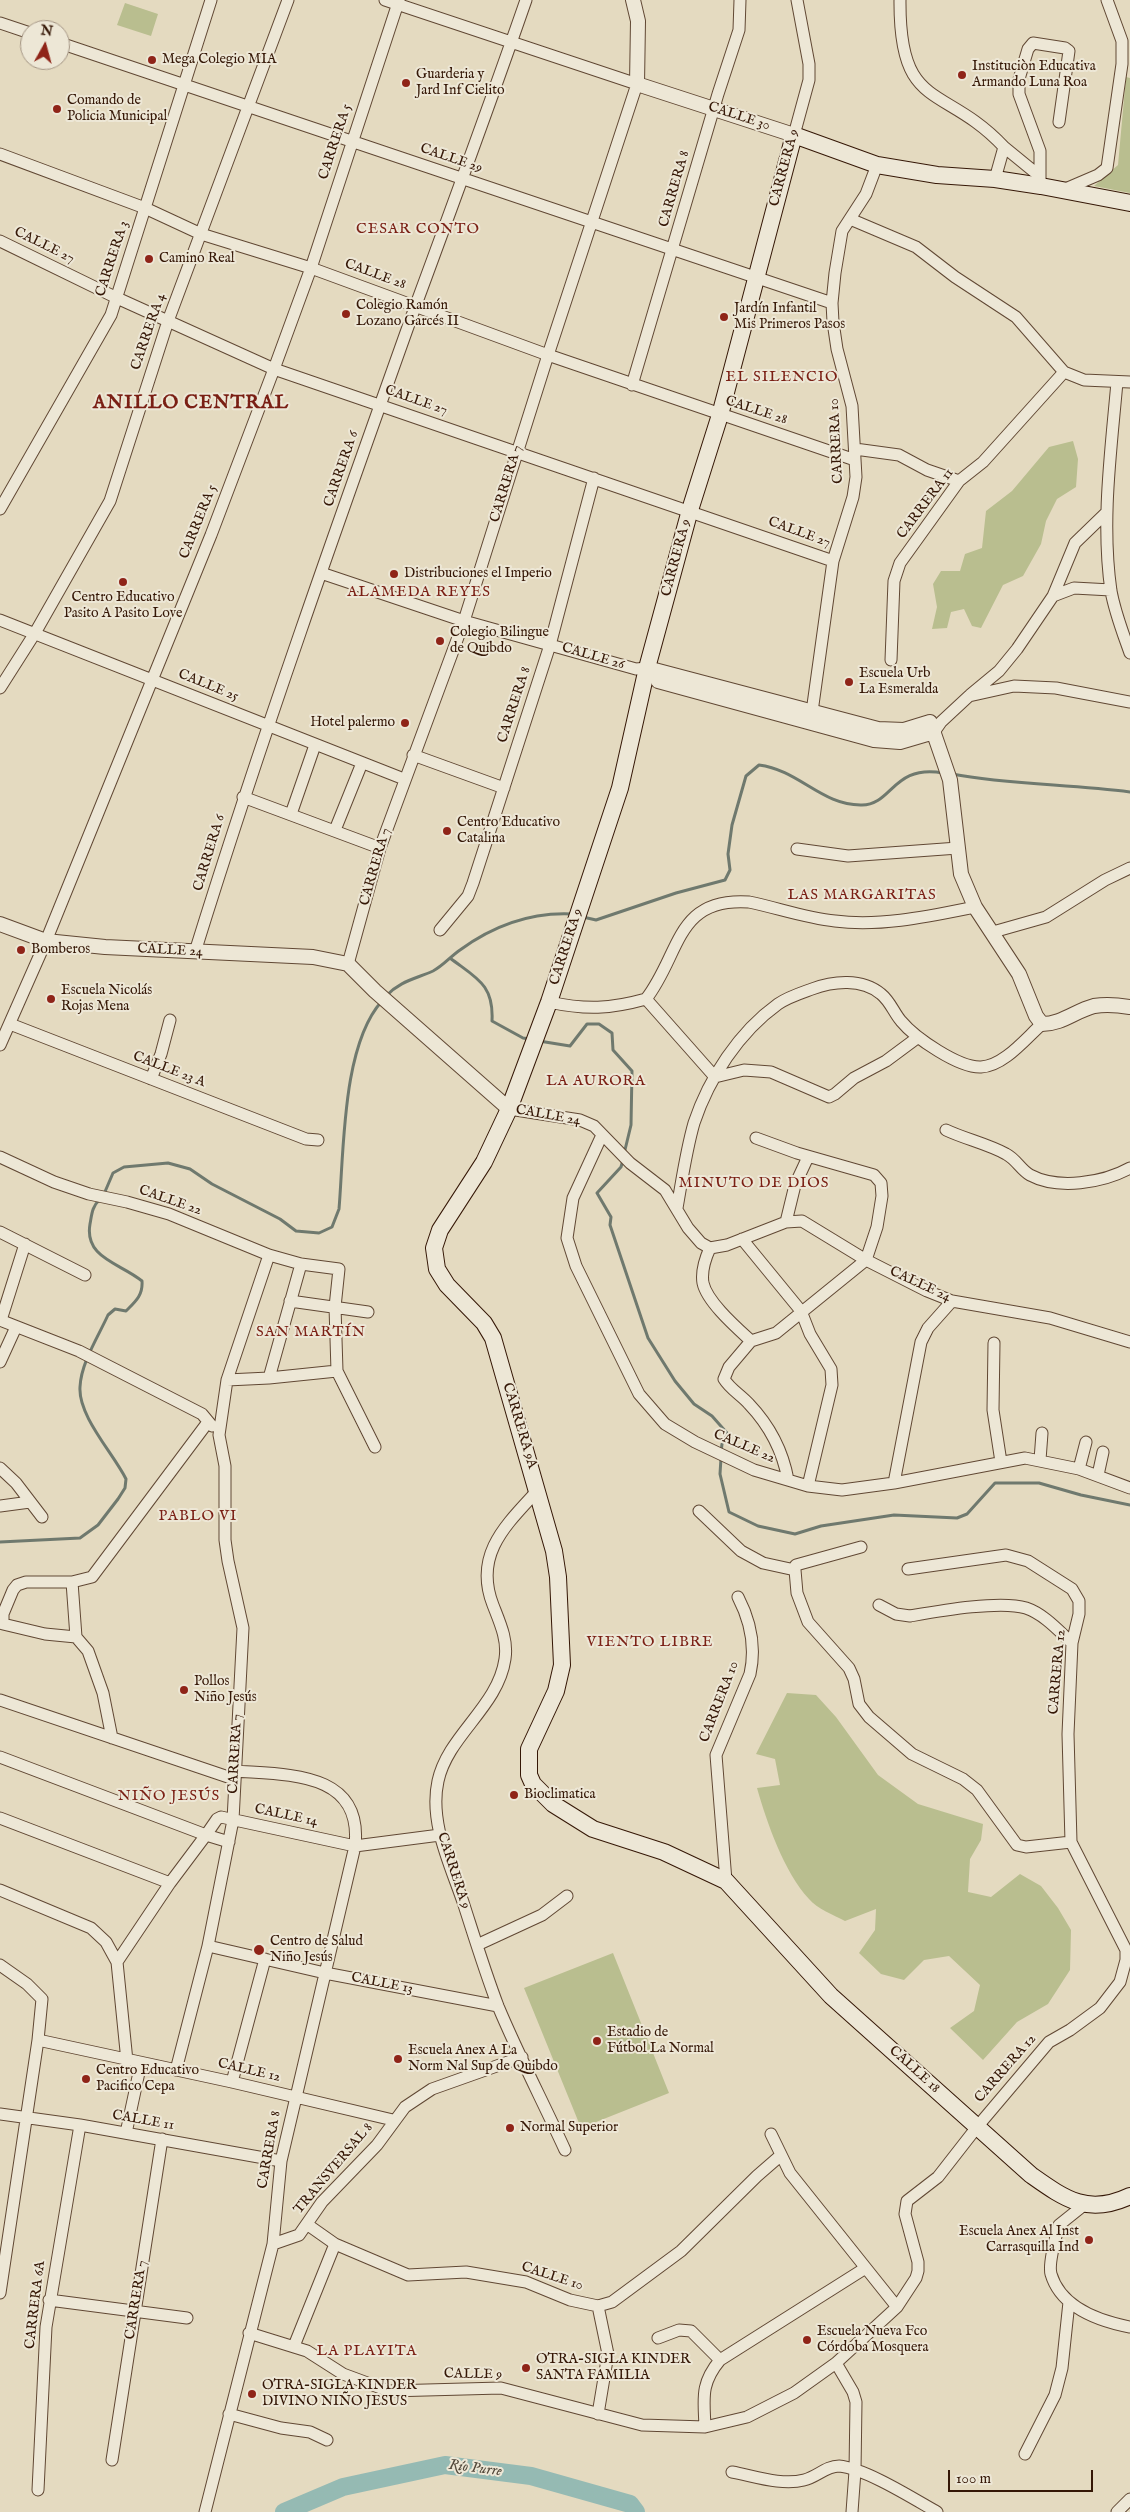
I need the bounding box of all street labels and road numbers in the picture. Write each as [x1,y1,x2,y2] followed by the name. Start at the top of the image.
[706,99,772,135] street label: CALLE 30
[316,102,356,182] street label: CARRERA 5
[767,127,803,209] street label: CARRERA 9
[418,141,484,177] street label: CALLE 29
[656,149,694,229] street label: CARRERA 8
[93,219,133,299] street label: CARRERA 3
[11,224,77,268] street label: CALLE 27
[342,256,408,294] street label: CALLE 28
[128,291,170,373] street label: CARRERA 4
[383,382,449,420] street label: CALLE 27
[723,393,789,429] street label: CALLE 28
[826,398,848,484] street label: CARRERA 10
[321,429,363,509] street label: CARRERA 6
[487,443,527,525] street label: CARRERA 7
[894,465,958,543] street label: CARRERA 11
[177,482,221,562] street label: CARRERA 5
[766,514,832,552] street label: CALLE 27
[659,517,695,599] street label: CARRERA 9
[560,640,626,674] street label: CALLE 26
[495,665,535,745] street label: CARRERA 8
[175,666,241,706] street label: CALLE 25
[190,813,230,893] street label: CARRERA 6
[357,826,395,908] street label: CARRERA 7
[547,907,587,987] street label: CARRERA 9
[137,941,203,961] street label: CALLE 24
[130,1048,208,1092] street label: CALLE 23 A
[514,1102,582,1130] street label: CALLE 24
[136,1182,204,1220] street label: CALLE 22
[887,1264,953,1306] street label: CALLE 24
[498,1381,540,1471] street label: CARRERA 9A
[711,1427,777,1467] street label: CALLE 22
[1046,1629,1070,1715] street label: CARRERA 12
[697,1659,743,1745] street label: CARRERA 10
[226,1714,246,1794] street label: CARRERA 7
[253,1801,319,1831] street label: CALLE 14
[433,1831,473,1911] street label: CARRERA 9
[350,1970,414,1998] street label: CALLE 13
[972,2031,1040,2107] street label: CARRERA 12
[885,2043,943,2097] street label: CALLE 18
[216,2056,282,2086] street label: CALLE 12
[111,2107,175,2135] street label: CALLE 11
[255,2110,285,2190] street label: CARRERA 8
[291,2120,377,2218] street label: TRANSVERSAL 8
[122,2259,152,2341] street label: CARRERA 7
[519,2259,585,2295] street label: CALLE 10
[22,2260,50,2350] street label: CARRERA 6A
[444,2366,502,2384] street label: CALLE 9

